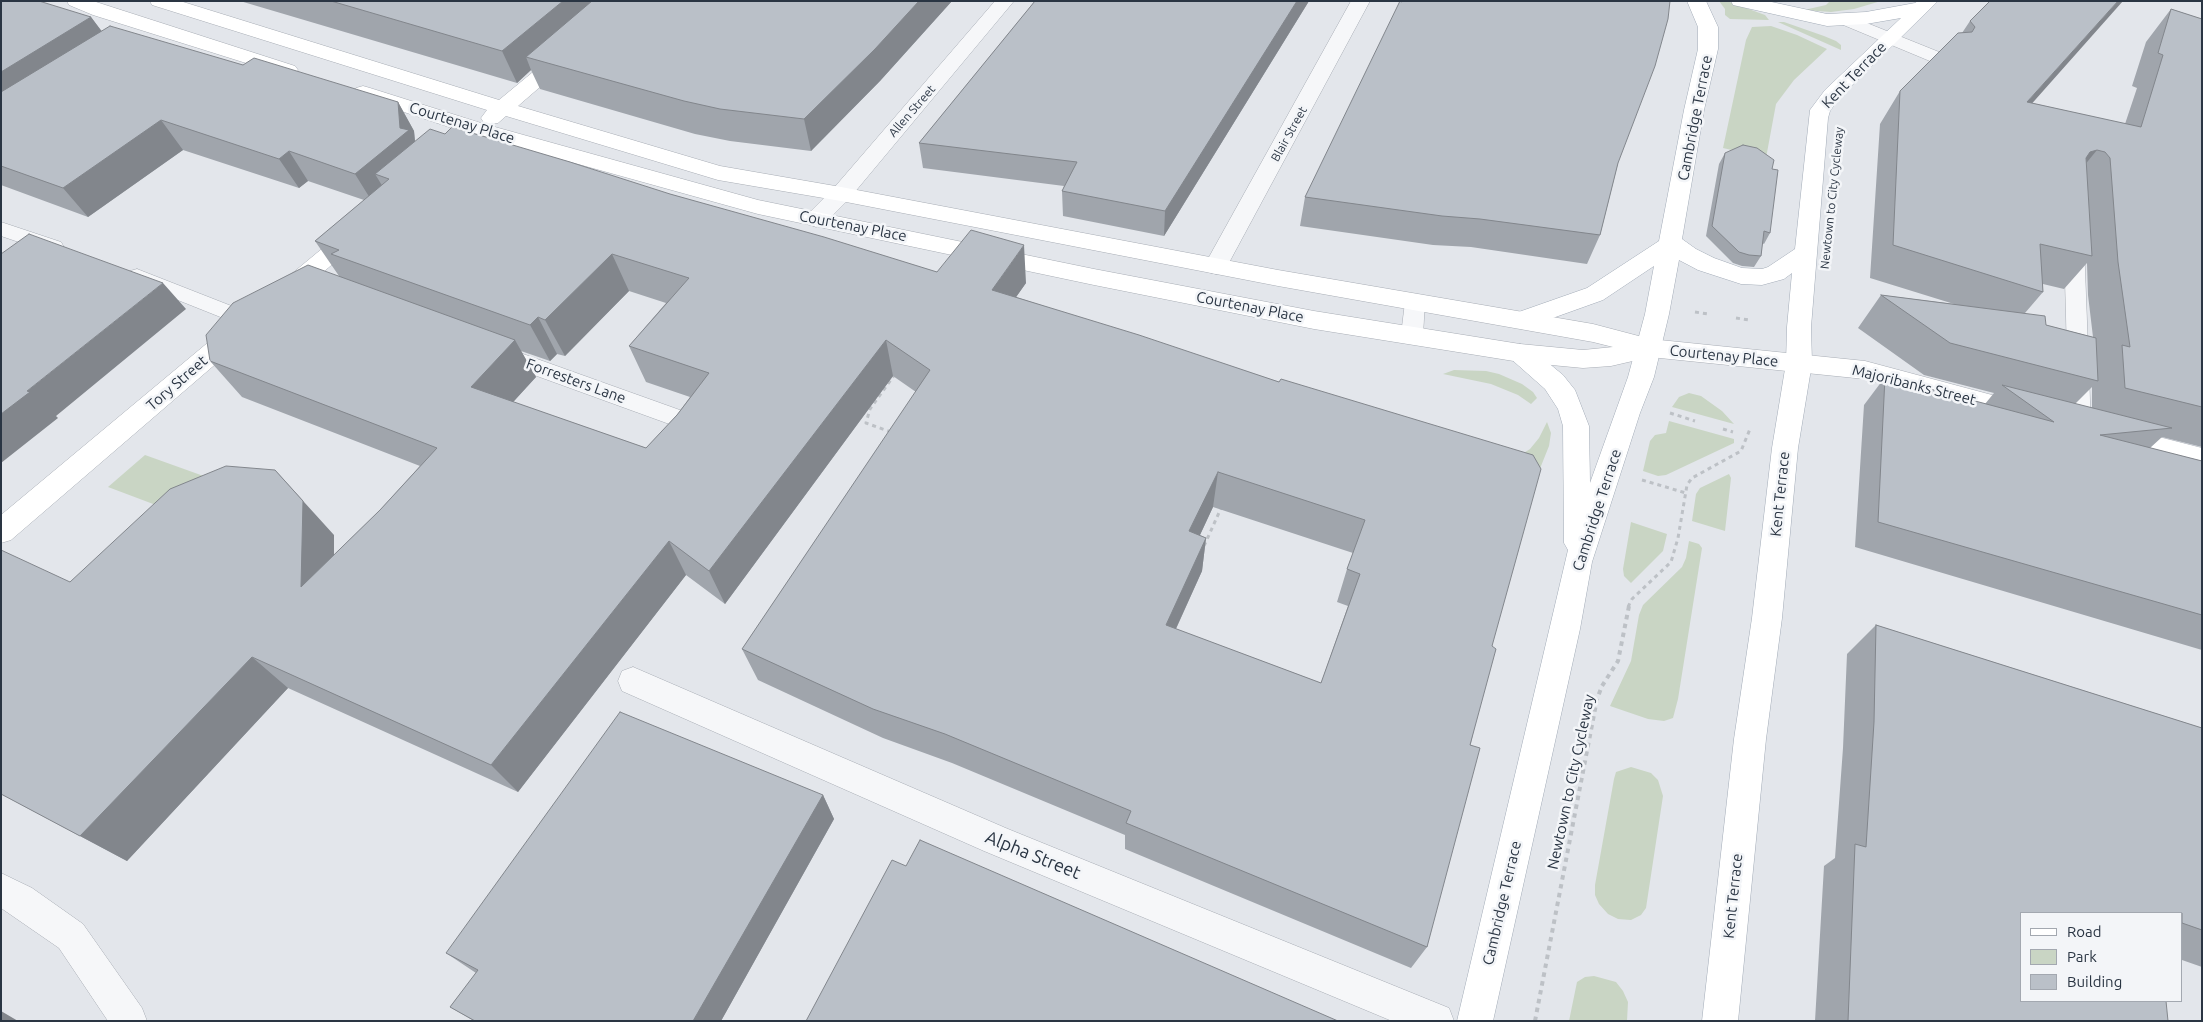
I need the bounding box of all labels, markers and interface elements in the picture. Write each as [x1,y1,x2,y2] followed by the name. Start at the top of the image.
[1818,38,1890,112] street label: Kent Terrace
[1674,54,1716,182] street label: Cambridge Terrace
[886,82,938,140] street label: Allen Street
[407,98,517,148] street label: Courtenay Place
[1268,104,1310,164] street label: Blair Street
[1817,126,1847,270] street label: Newtown to City Cycleway
[798,207,908,245] street label: Courtenay Place
[1195,288,1305,326] street label: Courtenay Place
[1669,341,1779,371] street label: Courtenay Place
[143,352,211,414] street label: Tory Street
[524,355,628,407] street label: Forresters Lane
[1850,361,1978,409] street label: Majoribanks Street
[1569,447,1625,573] street label: Cambridge Terrace
[1767,451,1793,537] street label: Kent Terrace
[1544,693,1598,871] street label: Newtown to City Cycleway
[982,826,1084,884] street label: Alpha Street
[1479,839,1525,967] street label: Cambridge Terrace
[1720,853,1746,939] street label: Kent Terrace
[2020,912,2183,1002] legend
[2067,923,2102,940] text: Road
[2067,948,2097,965] text: Park
[2067,973,2122,990] text: Building

